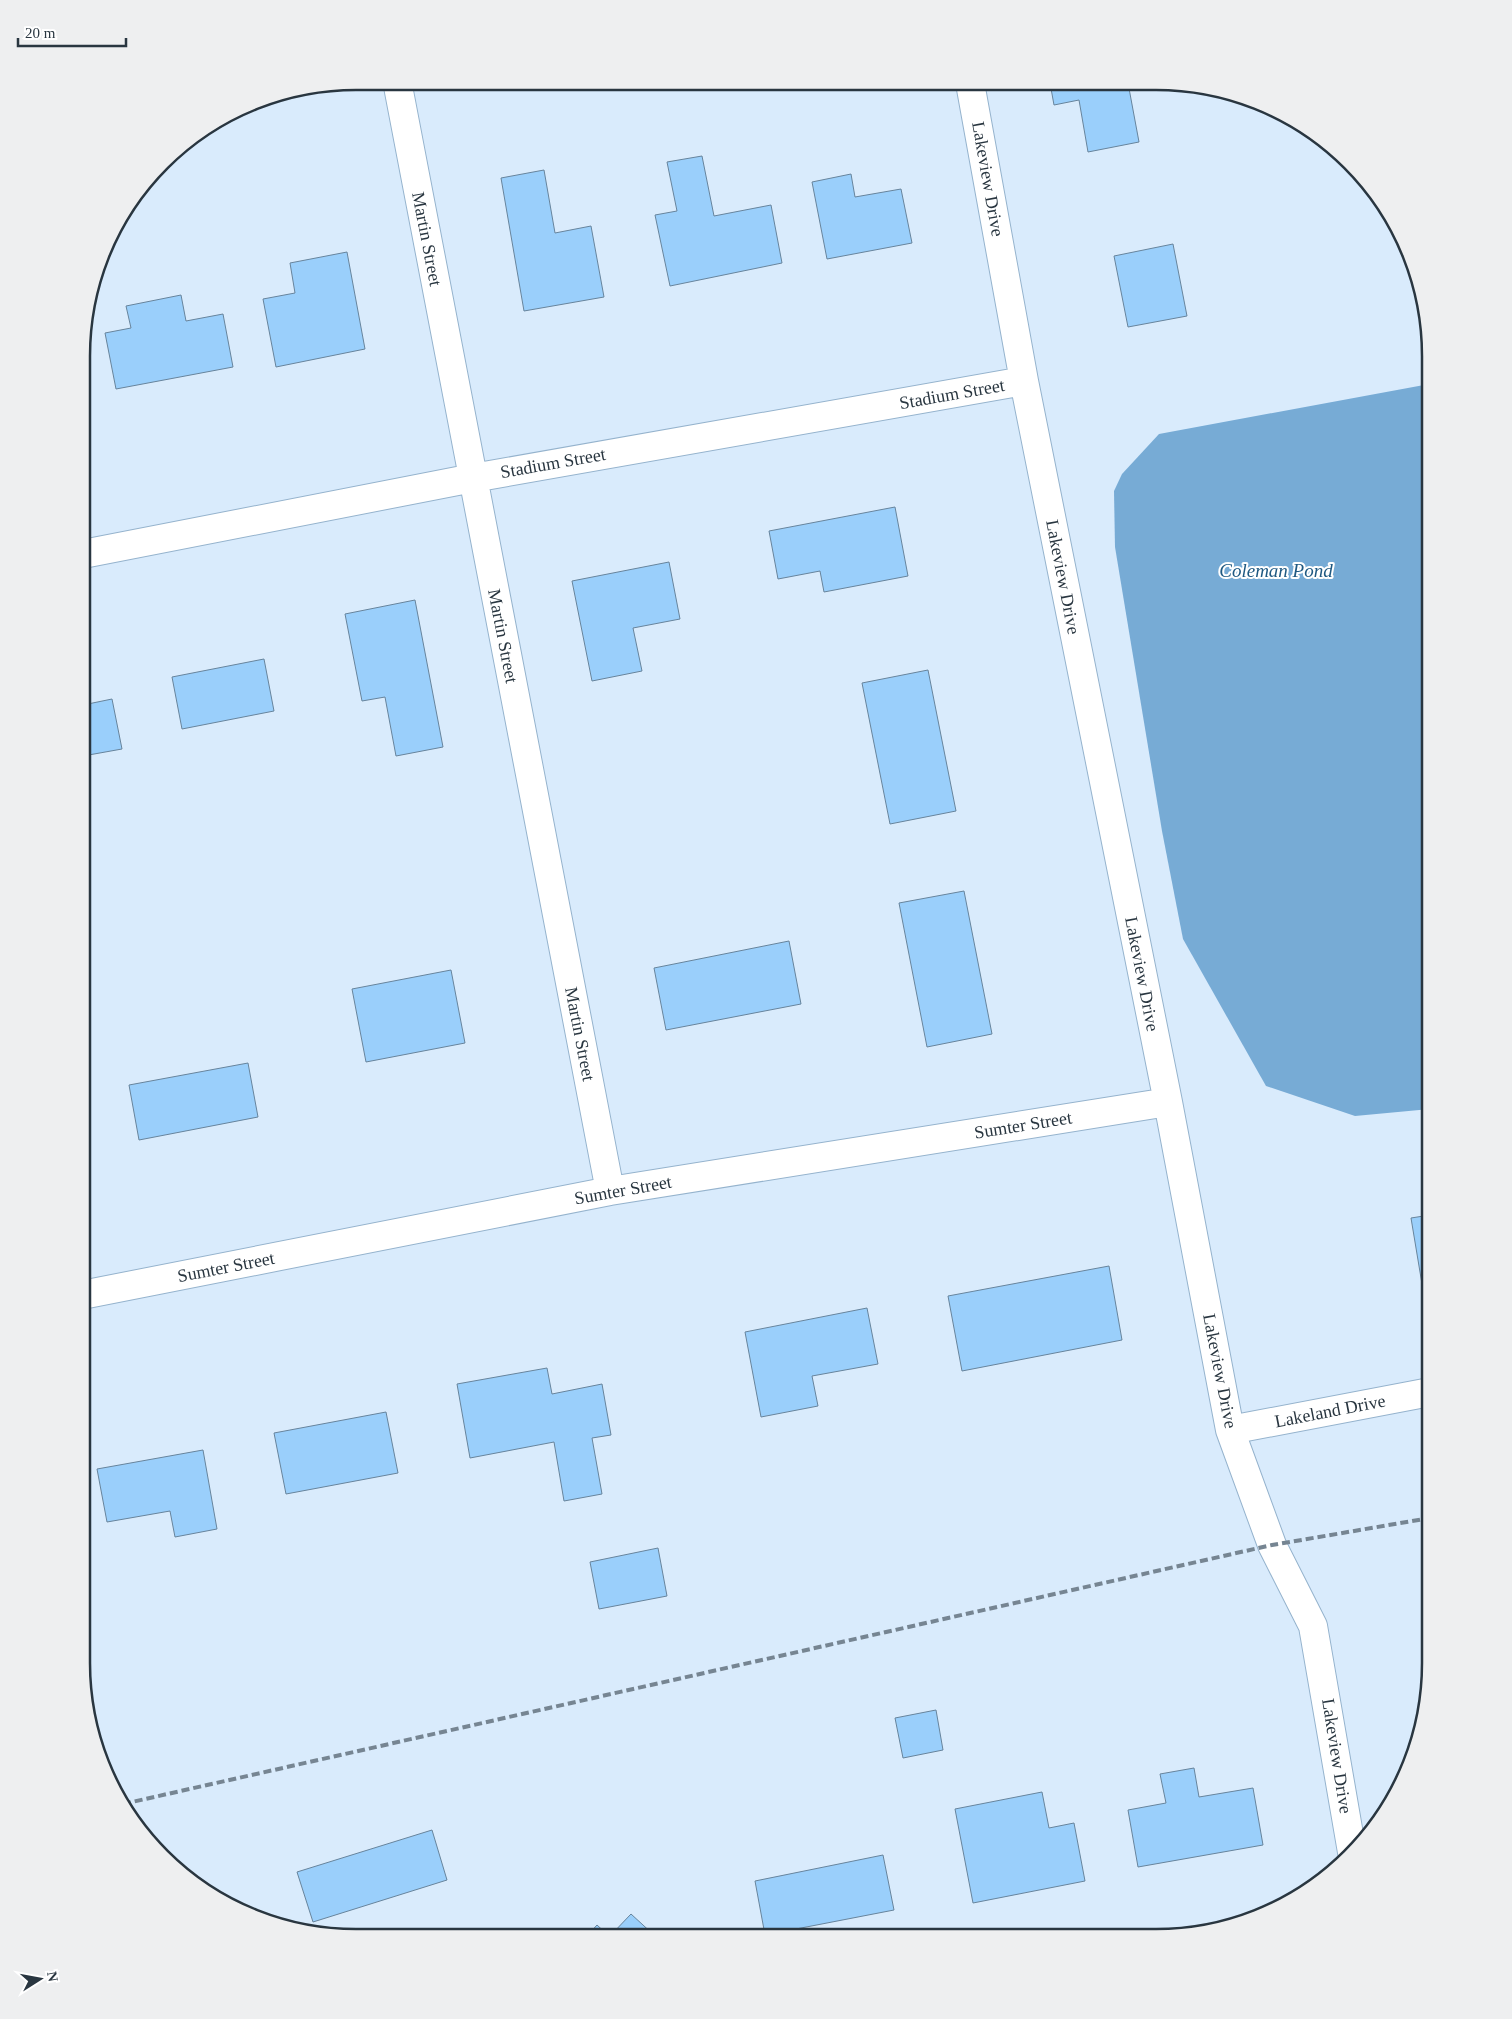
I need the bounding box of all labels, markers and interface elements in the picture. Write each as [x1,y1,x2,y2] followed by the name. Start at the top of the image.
[18,15,125,47] scale bar
[25,25,56,41] text: 20 m
[968,120,1008,238] street label: Lakeview Drive
[408,190,446,288] street label: Martin Street
[898,375,1006,413] street label: Stadium Street
[499,444,607,482] street label: Stadium Street
[1042,518,1084,636] street label: Lakeview Drive
[1219,560,1333,581] water label: Coleman Pond
[484,587,522,685] street label: Martin Street
[1121,915,1163,1033] street label: Lakeview Drive
[561,985,599,1083] street label: Martin Street
[973,1107,1073,1143] street label: Sumter Street
[573,1172,673,1208] street label: Sumter Street
[176,1248,276,1286] street label: Sumter Street
[1199,1312,1241,1430] street label: Lakeview Drive
[1273,1390,1387,1432] street label: Lakeland Drive
[1318,1697,1356,1815] street label: Lakeview Drive
[15,1954,65,2004] north arrow
[44,1970,61,1983] text: N

